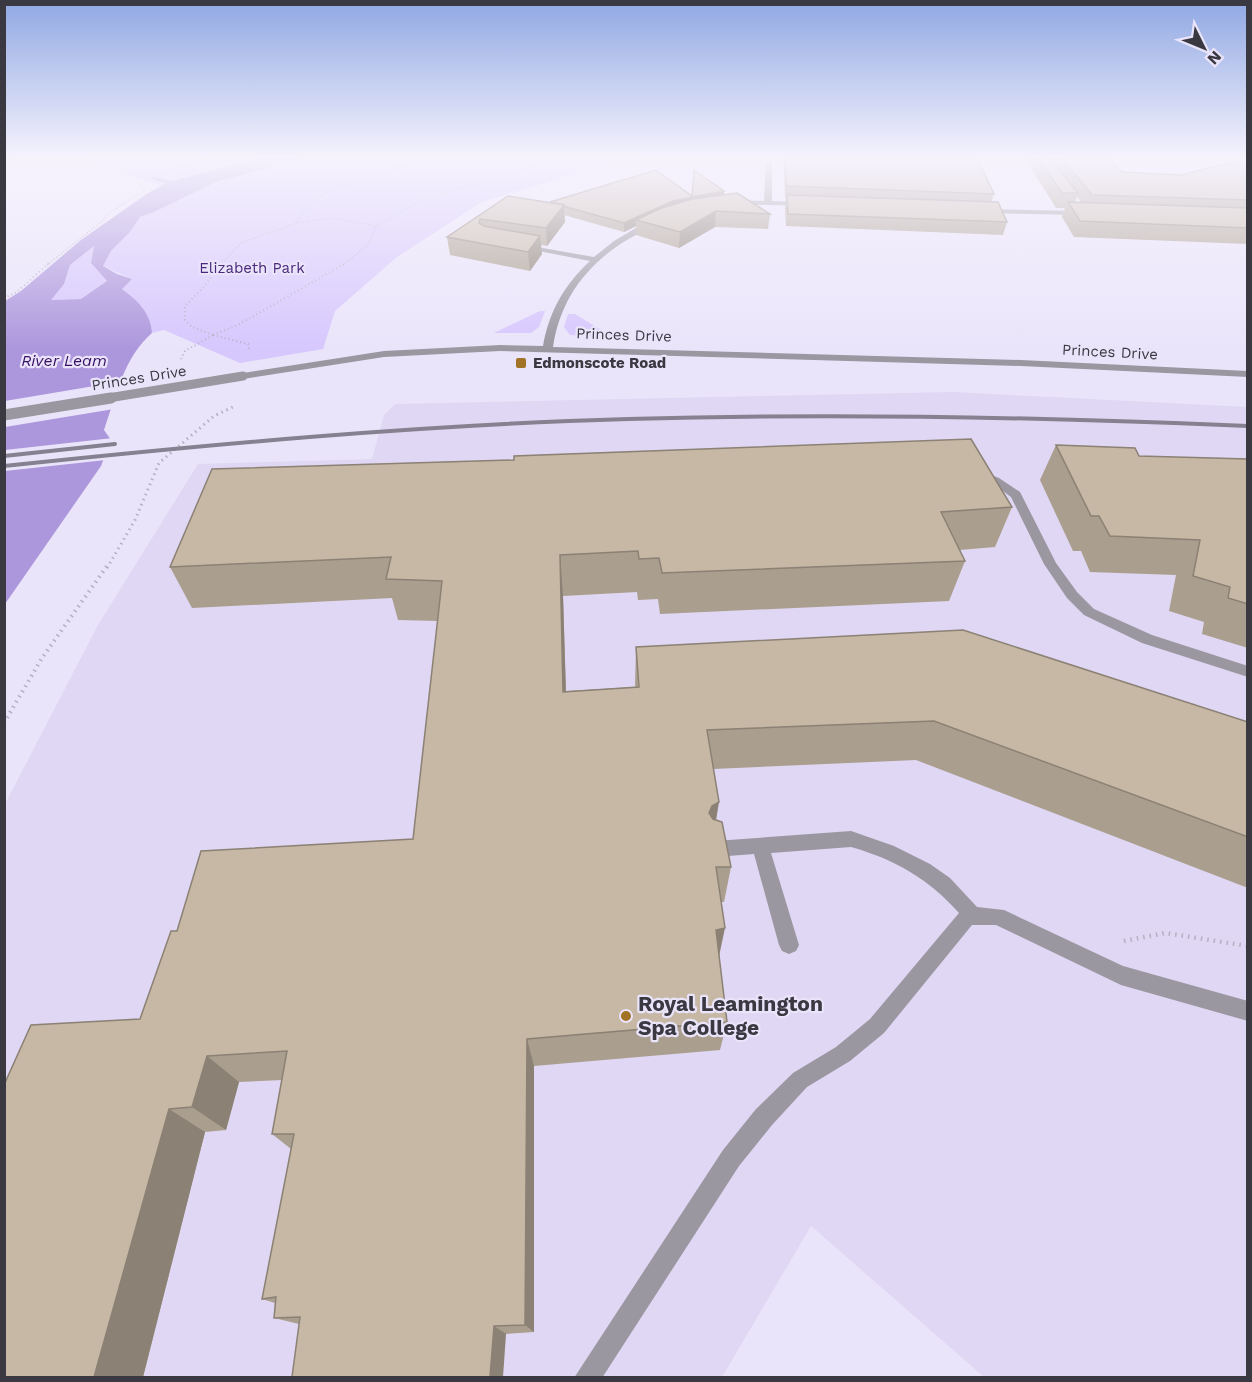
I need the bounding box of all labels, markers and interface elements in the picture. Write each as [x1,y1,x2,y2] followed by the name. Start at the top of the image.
[1174,18,1234,78] north arrow
[1204,47,1226,69] text: N
[199,259,305,277] park label: Elizabeth Park
[576,324,672,346] street label: Princes Drive
[1062,341,1158,363] street label: Princes Drive
[21,351,107,370] water label: River Leam
[533,354,666,372] place label: Edmonscote Road
[514,356,528,370] marker: Edmonscote Road
[90,362,188,394] street label: Princes Drive
[638,991,823,1040] place label: Royal Leamington Spa College
[619,1009,633,1023] marker: Royal Leamington Spa College

